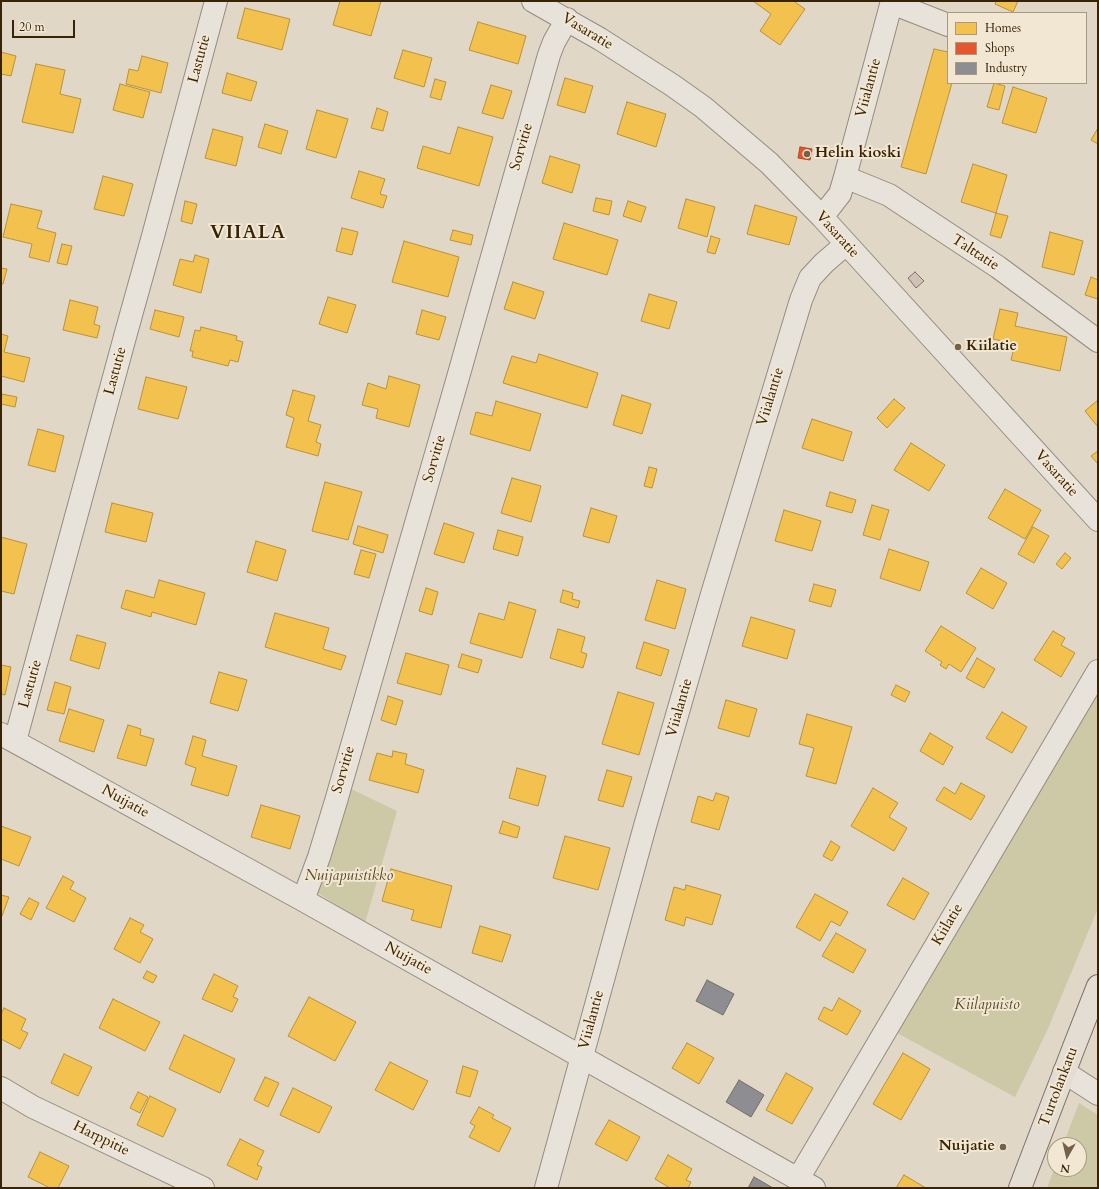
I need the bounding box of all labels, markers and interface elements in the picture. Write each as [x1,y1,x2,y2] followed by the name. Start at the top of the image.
[558,10,616,54] street label: Vasaratie
[14,12,77,38] scale bar
[947,12,1087,84] legend
[19,19,45,35] text: 20 m
[985,20,1021,36] text: Homes
[185,33,215,85] street label: Lastutie
[985,40,1014,56] text: Shops
[852,56,886,120] street label: Viialantie
[985,60,1027,76] text: Industry
[507,121,537,173] street label: Sorvitie
[815,145,901,163] place label: Helin kioski
[802,149,812,159] marker: Helin kioski
[811,208,863,262] street label: Vasaratie
[210,223,286,245] district label: VIIALA
[948,231,1002,275] street label: Talttatie
[966,338,1017,356] place label: Kiilatie
[953,342,963,352] marker: Kiilatie
[101,345,131,397] street label: Lastutie
[754,365,788,429] street label: Viialantie
[420,433,450,485] street label: Sorvitie
[1030,447,1082,501] street label: Vasaratie
[16,658,46,710] street label: Lastutie
[663,676,697,740] street label: Viialantie
[329,744,359,796] street label: Sorvitie
[98,782,152,822] street label: Nuijatie
[305,868,393,886] park label: Nuijapuistikko
[929,901,967,949] street label: Kiilatie
[381,939,435,979] street label: Nuijatie
[575,988,609,1052] street label: Viialantie
[954,997,1020,1015] park label: Kiilapuisto
[1036,1045,1082,1129] street label: Turtolankatu
[70,1118,132,1160] street label: Harppitie
[1047,1137,1087,1177] north arrow
[939,1138,995,1156] place label: Nuijatie
[998,1142,1008,1152] marker: Nuijatie
[1060,1160,1071,1176] text: N

